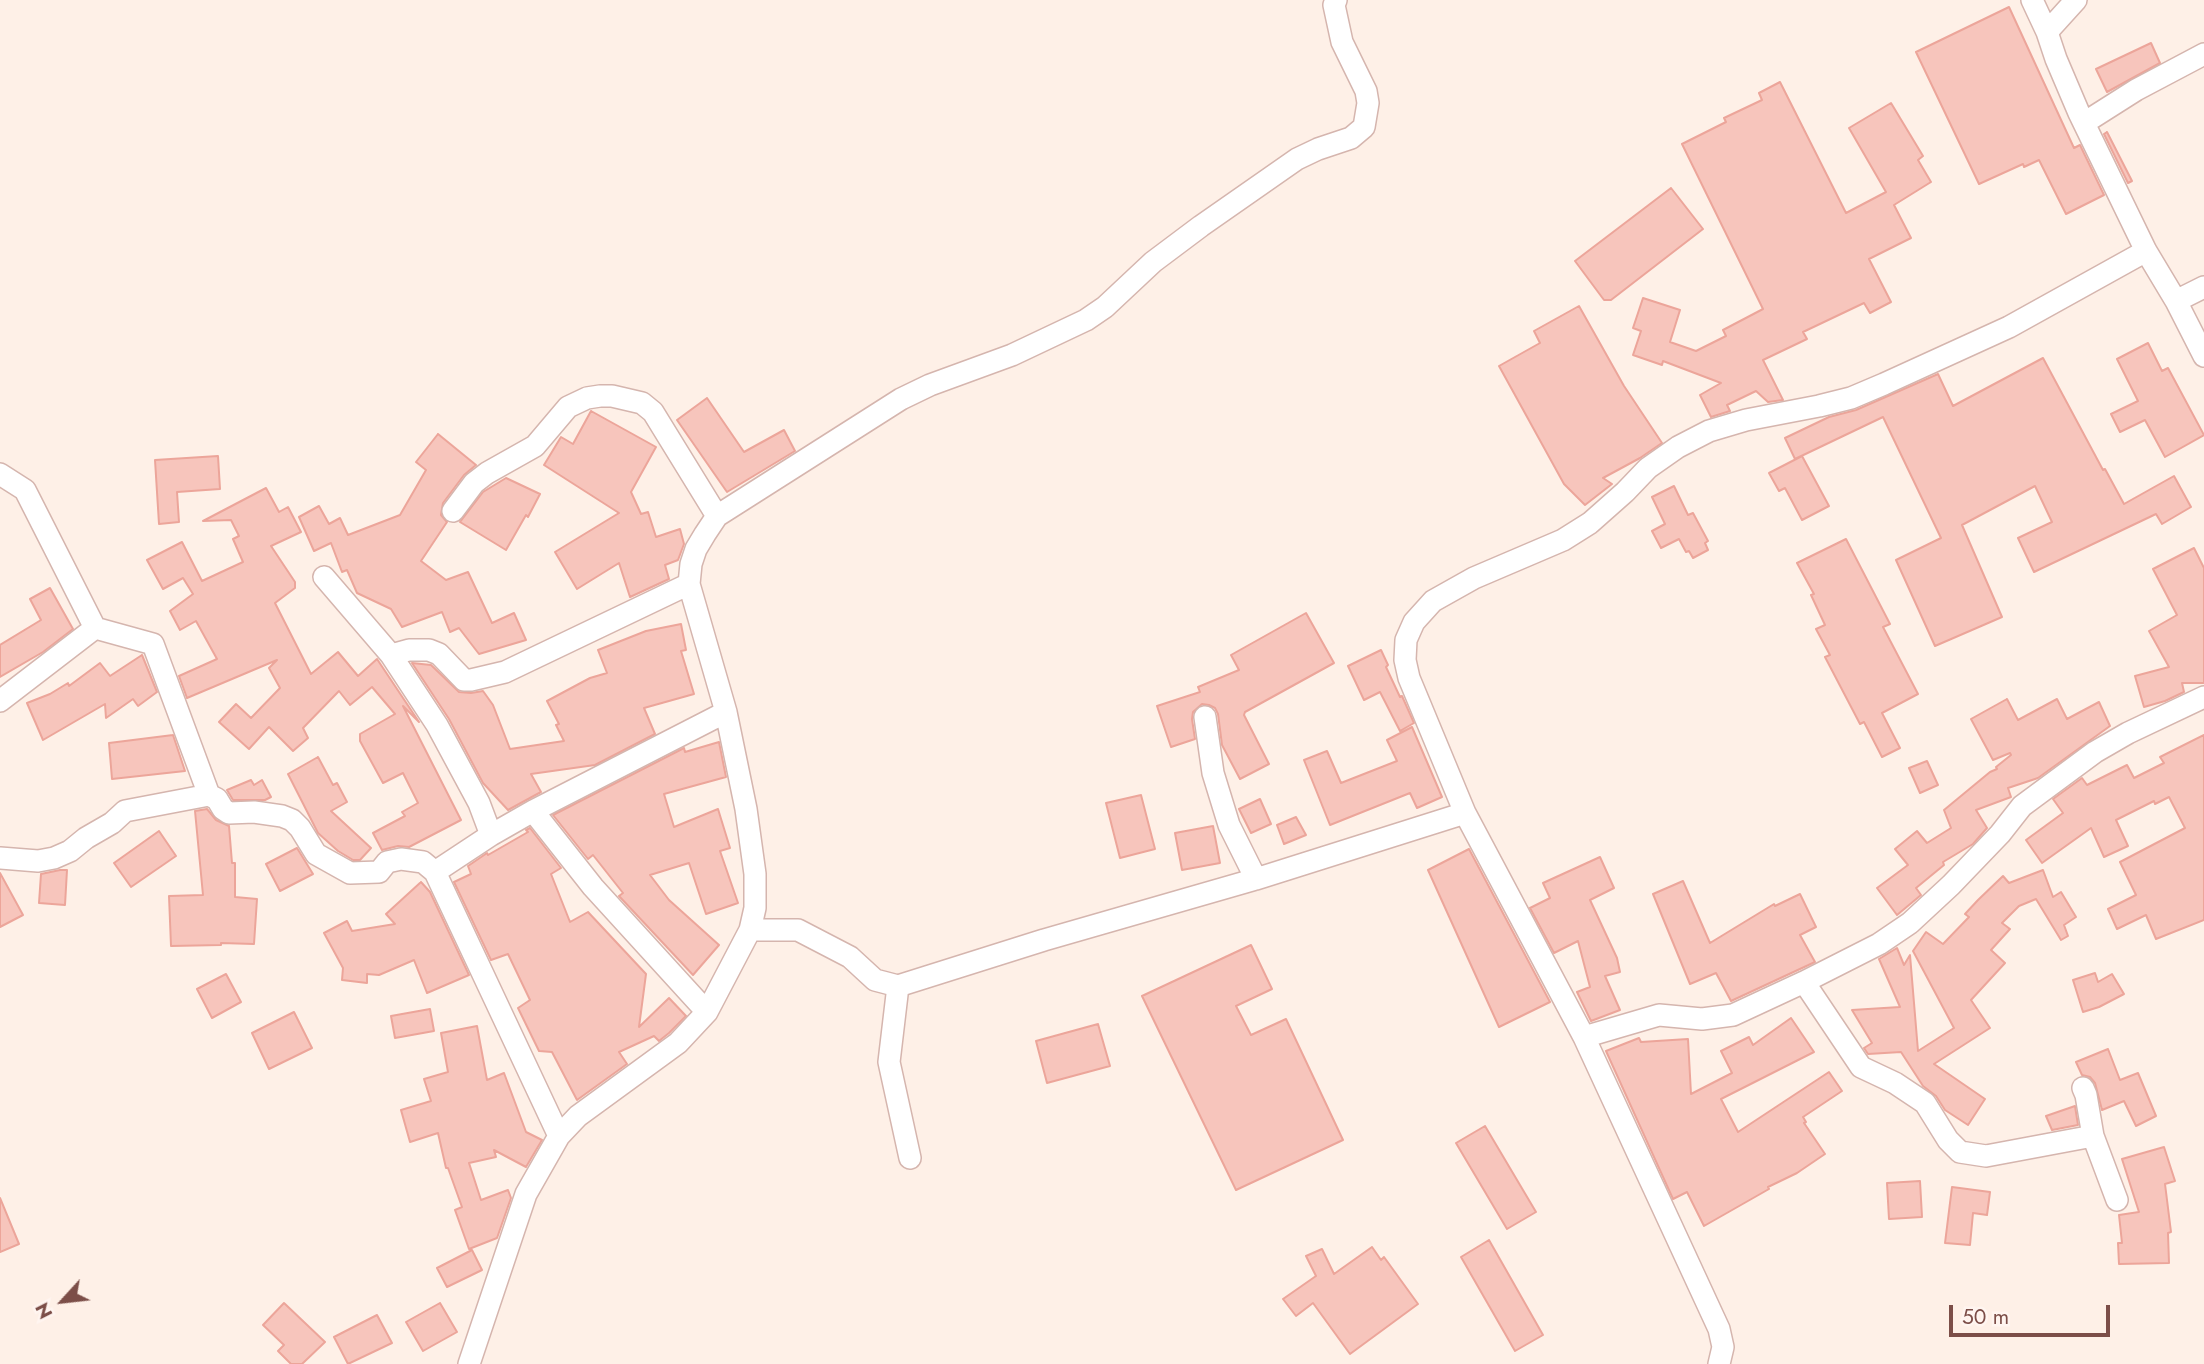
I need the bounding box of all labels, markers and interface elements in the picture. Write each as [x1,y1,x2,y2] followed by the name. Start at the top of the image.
[28,1266,98,1336] north arrow
[1952,1290,2113,1334] scale bar
[28,1298,59,1324] text: N
[1962,1302,2009,1332] text: 50 m

